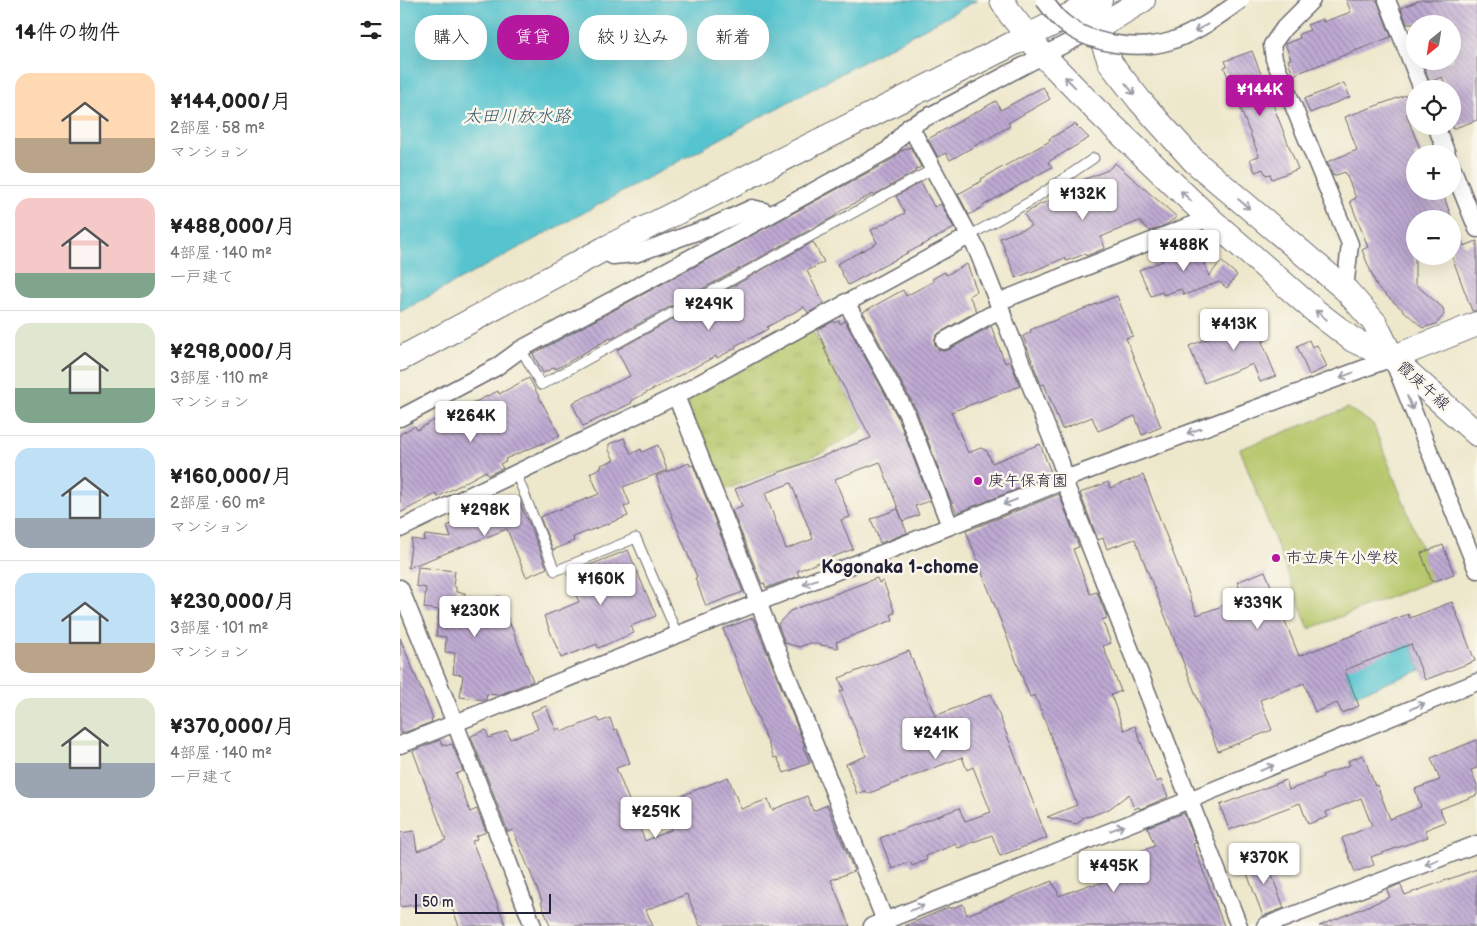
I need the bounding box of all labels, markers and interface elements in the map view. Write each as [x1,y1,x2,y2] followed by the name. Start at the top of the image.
[415,15,487,60] chip: 購入
[497,15,569,60] chip: 賃貸
[579,15,687,60] chip: 絞り込み
[697,15,769,60] chip: 新着
[1406,15,1461,70] north arrow
[1406,15,1461,265] map controls
[357,16,385,44] icon: filters
[15,20,120,45] text: 14件の物件
[1194,24,1209,33] one-way arrow
[1225,74,1295,117] pin: ¥144K
[1064,76,1076,89] one-way arrow
[1406,80,1461,135] button: locate
[1237,81,1283,100] text: ¥144K
[1125,82,1136,95] one-way arrow
[170,89,291,114] text: ¥144,000/月
[55,93,115,153] icon: home
[463,106,572,127] water label: 太田川放水路
[170,119,265,138] text: 2部屋 · 58 m²
[170,143,249,162] text: マンション
[1406,145,1461,200] button: +
[1048,178,1118,221] pin: ¥132K
[1060,185,1106,204] text: ¥132K
[1180,190,1192,202] one-way arrow
[1238,198,1251,210] one-way arrow
[1406,210,1461,265] button: −
[170,214,295,239] text: ¥488,000/月
[55,218,115,278] icon: home
[1149,230,1219,272] pin: ¥488K
[1159,236,1209,255] text: ¥488K
[170,244,272,263] text: 4部屋 · 140 m²
[170,268,234,287] text: 一戸建て
[674,288,744,331] pin: ¥249K
[685,295,733,314] text: ¥249K
[1199,308,1269,351] pin: ¥413K
[1315,309,1328,320] one-way arrow
[1211,315,1257,334] text: ¥413K
[170,339,295,364] text: ¥298,000/月
[55,343,115,403] icon: home
[1393,358,1453,414] street label: 霞庚午線
[170,369,269,388] text: 3部屋 · 110 m²
[1339,371,1355,380] one-way arrow
[170,393,249,412] text: マンション
[1406,395,1415,410] one-way arrow
[436,400,506,443] pin: ¥264K
[446,407,496,426] text: ¥264K
[1187,427,1202,436] one-way arrow
[170,464,293,489] text: ¥160,000/月
[55,468,115,528] icon: home
[988,472,1068,491] place label: 庚午保育園
[972,475,984,487] marker: 庚午保育園
[170,494,266,513] text: 2部屋 · 60 m²
[450,494,520,537] pin: ¥298K
[1003,498,1018,507] one-way arrow
[460,501,510,520] text: ¥298K
[170,518,249,537] text: マンション
[1286,549,1398,568] place label: 市立庚午小学校
[1270,552,1282,564] marker: 市立庚午小学校
[821,557,979,578] district label: Kogonaka 1-chome
[566,564,636,606] pin: ¥160K
[577,570,625,589] text: ¥160K
[803,577,818,587] one-way arrow
[1223,588,1293,630] pin: ¥339K
[170,589,295,614] text: ¥230,000/月
[55,593,115,653] icon: home
[1234,594,1282,613] text: ¥339K
[440,596,510,638] pin: ¥230K
[450,602,500,621] text: ¥230K
[170,619,269,638] text: 3部屋 · 101 m²
[170,643,249,662] text: マンション
[1410,701,1425,711] one-way arrow
[170,714,295,739] text: ¥370,000/月
[55,718,115,778] icon: home
[901,718,971,760] pin: ¥241K
[913,724,959,743] text: ¥241K
[170,744,272,763] text: 4部屋 · 140 m²
[1260,762,1275,771] one-way arrow
[170,768,234,787] text: 一戸建て
[621,796,691,839] pin: ¥259K
[632,803,680,822] text: ¥259K
[1109,823,1124,832] one-way arrow
[1229,842,1299,885] pin: ¥370K
[1240,849,1288,868] text: ¥370K
[1079,850,1149,893] pin: ¥495K
[1090,857,1138,876] text: ¥495K
[1424,858,1439,867] one-way arrow
[415,891,551,914] scale bar
[422,894,454,911] text: 50 m
[909,903,924,912] one-way arrow

